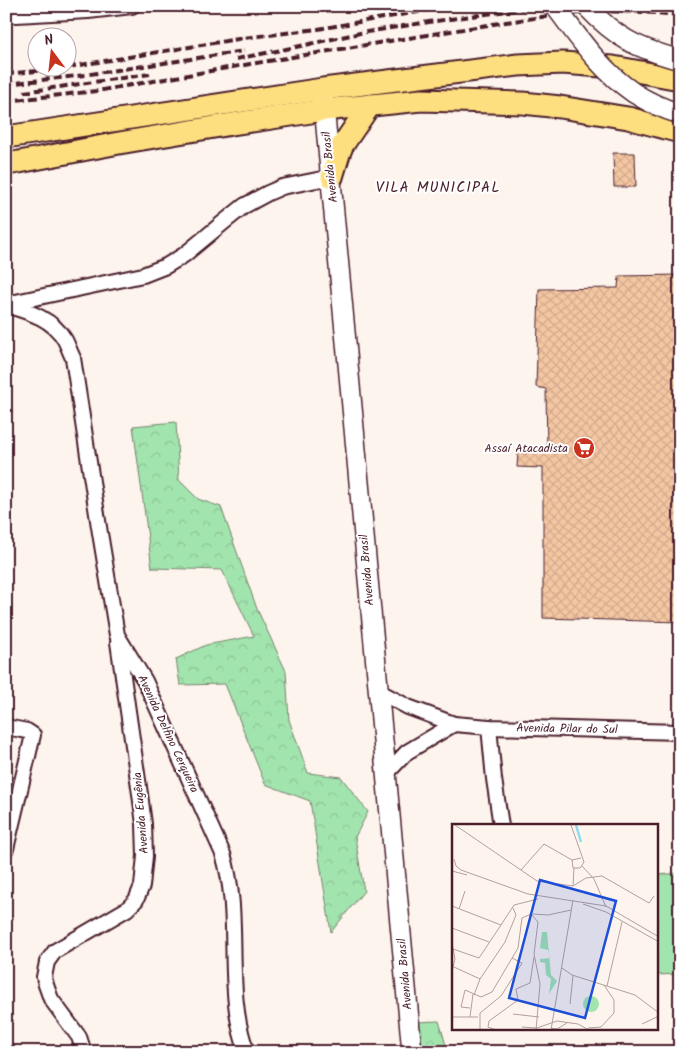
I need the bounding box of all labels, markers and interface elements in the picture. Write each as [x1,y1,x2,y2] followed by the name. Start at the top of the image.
[28,28,78,78] north arrow
[42,29,56,52] text: N
[317,130,343,204] street label: Avenida Brasil
[376,176,500,200] district label: VILA MUNICIPAL
[572,436,596,460] supermarket icon: Assaí Atacadista
[484,439,568,458] place label: Assaí Atacadista
[354,533,380,606] street label: Avenida Brasil
[132,672,204,797] street label: Avenida Delfino Cerqueira
[516,719,618,739] street label: Avenida Pilar do Sul
[128,771,154,855] street label: Avenida Eugênia
[452,824,658,1030] inset map
[392,937,418,1010] street label: Avenida Brasil

